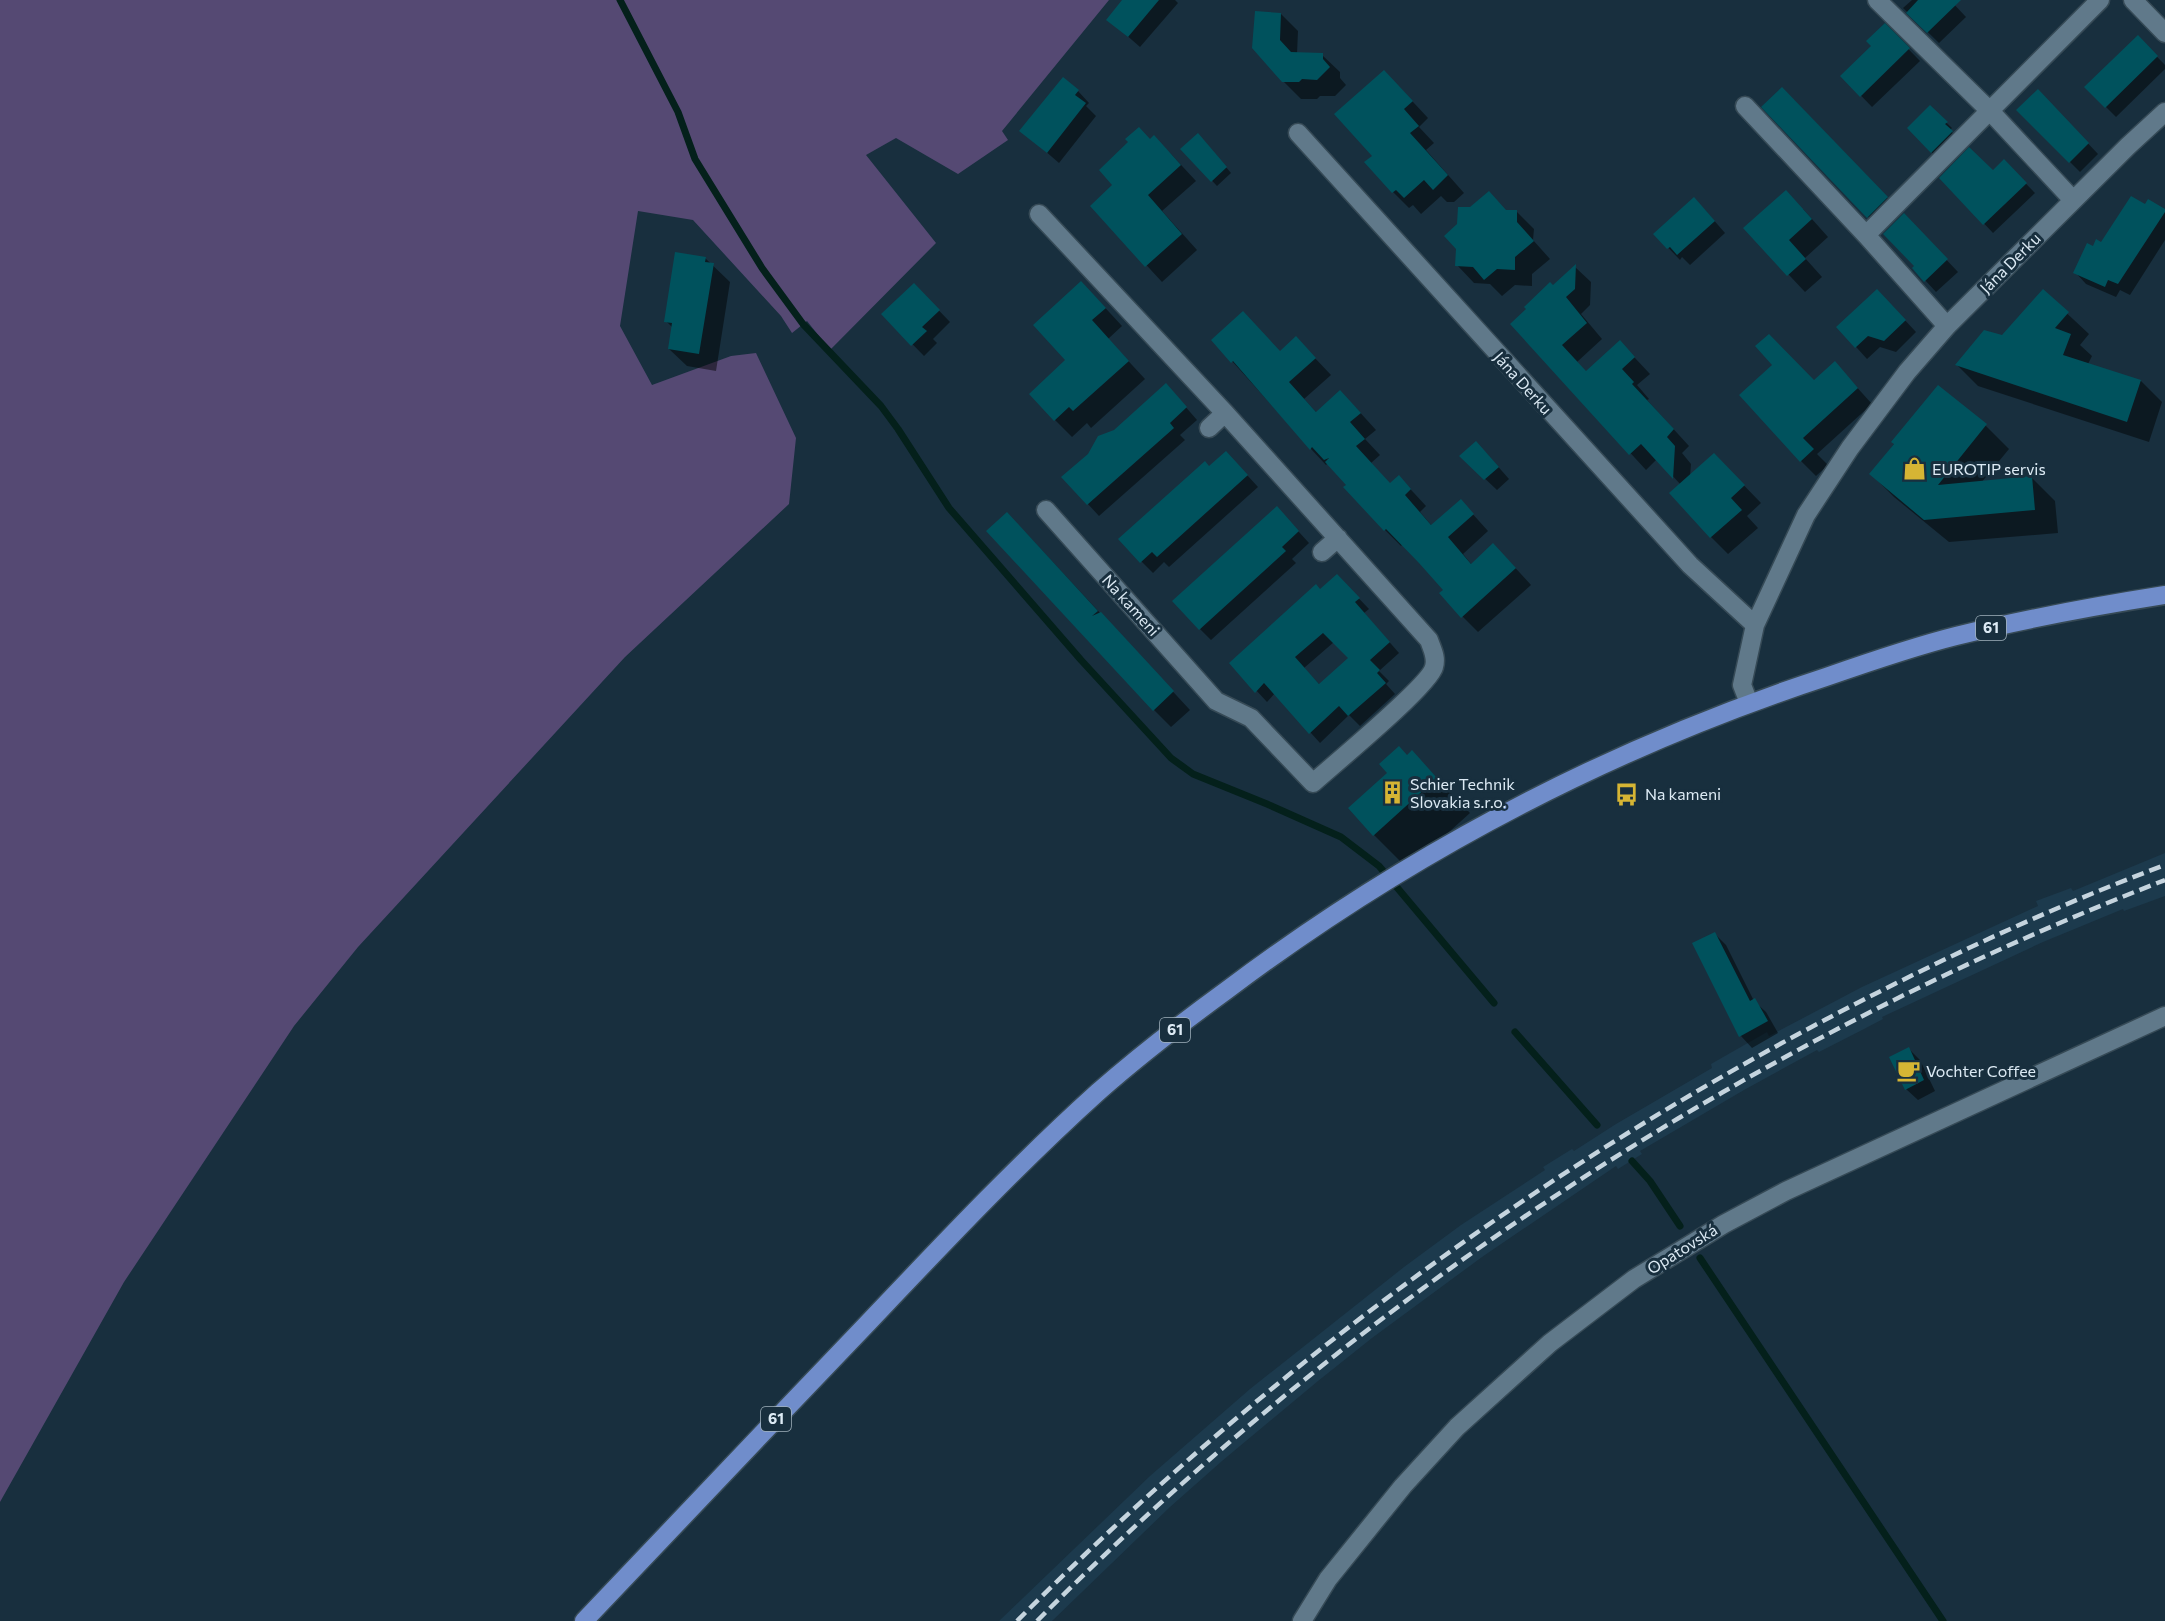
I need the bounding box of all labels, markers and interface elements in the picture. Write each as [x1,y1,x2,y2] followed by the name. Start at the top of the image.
[1975,228,2044,297] street label: Jána Derku
[1490,347,1556,418] street label: Jána Derku
[1901,456,1927,482] shop icon: EUROTIP servis
[1932,459,2046,478] place label: EUROTIP servis
[1099,570,1164,639] street label: Na kameni
[1976,616,2006,640] road number: 61
[1410,774,1515,811] place label: Schier Technik Slovakia s.r.o.
[1379,780,1405,806] building icon: Schier Technik Slovakia s.r.o.
[1614,781,1640,807] bus stop icon: Na kameni
[1645,784,1721,803] place label: Na kameni
[1160,1018,1190,1042] road number: 61
[1895,1058,1921,1084] cafe icon: Vochter Coffee
[1926,1061,2036,1080] place label: Vochter Coffee
[1643,1220,1720,1278] street label: Opatovská
[761,1407,791,1431] road number: 61

